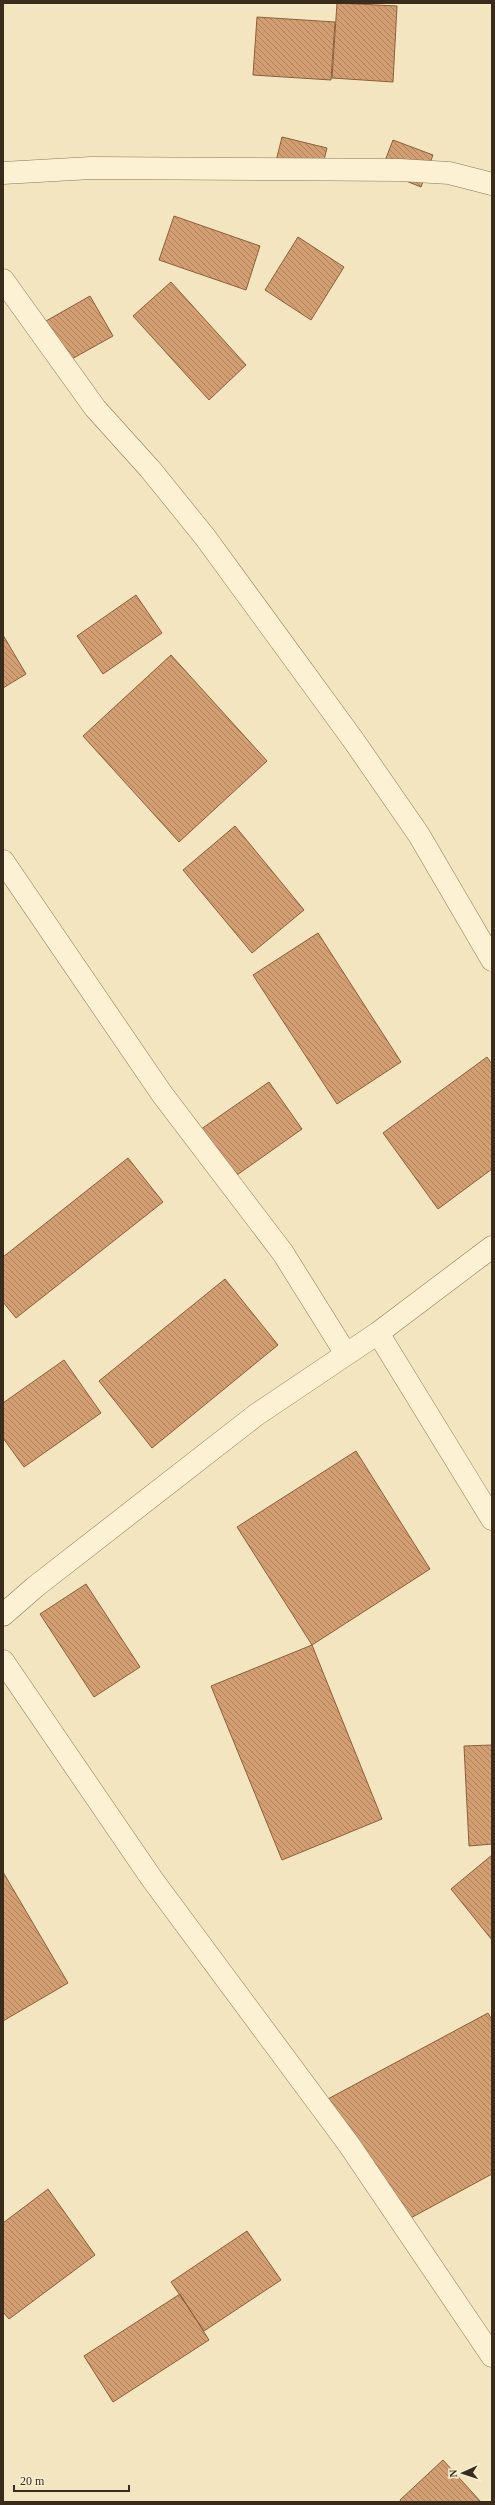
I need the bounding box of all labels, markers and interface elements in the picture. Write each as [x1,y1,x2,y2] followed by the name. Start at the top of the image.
[443,2453,483,2493] north arrow
[14,2467,129,2493] scale bar
[447,2469,459,2478] text: N
[20,2474,45,2488] text: 20 m

